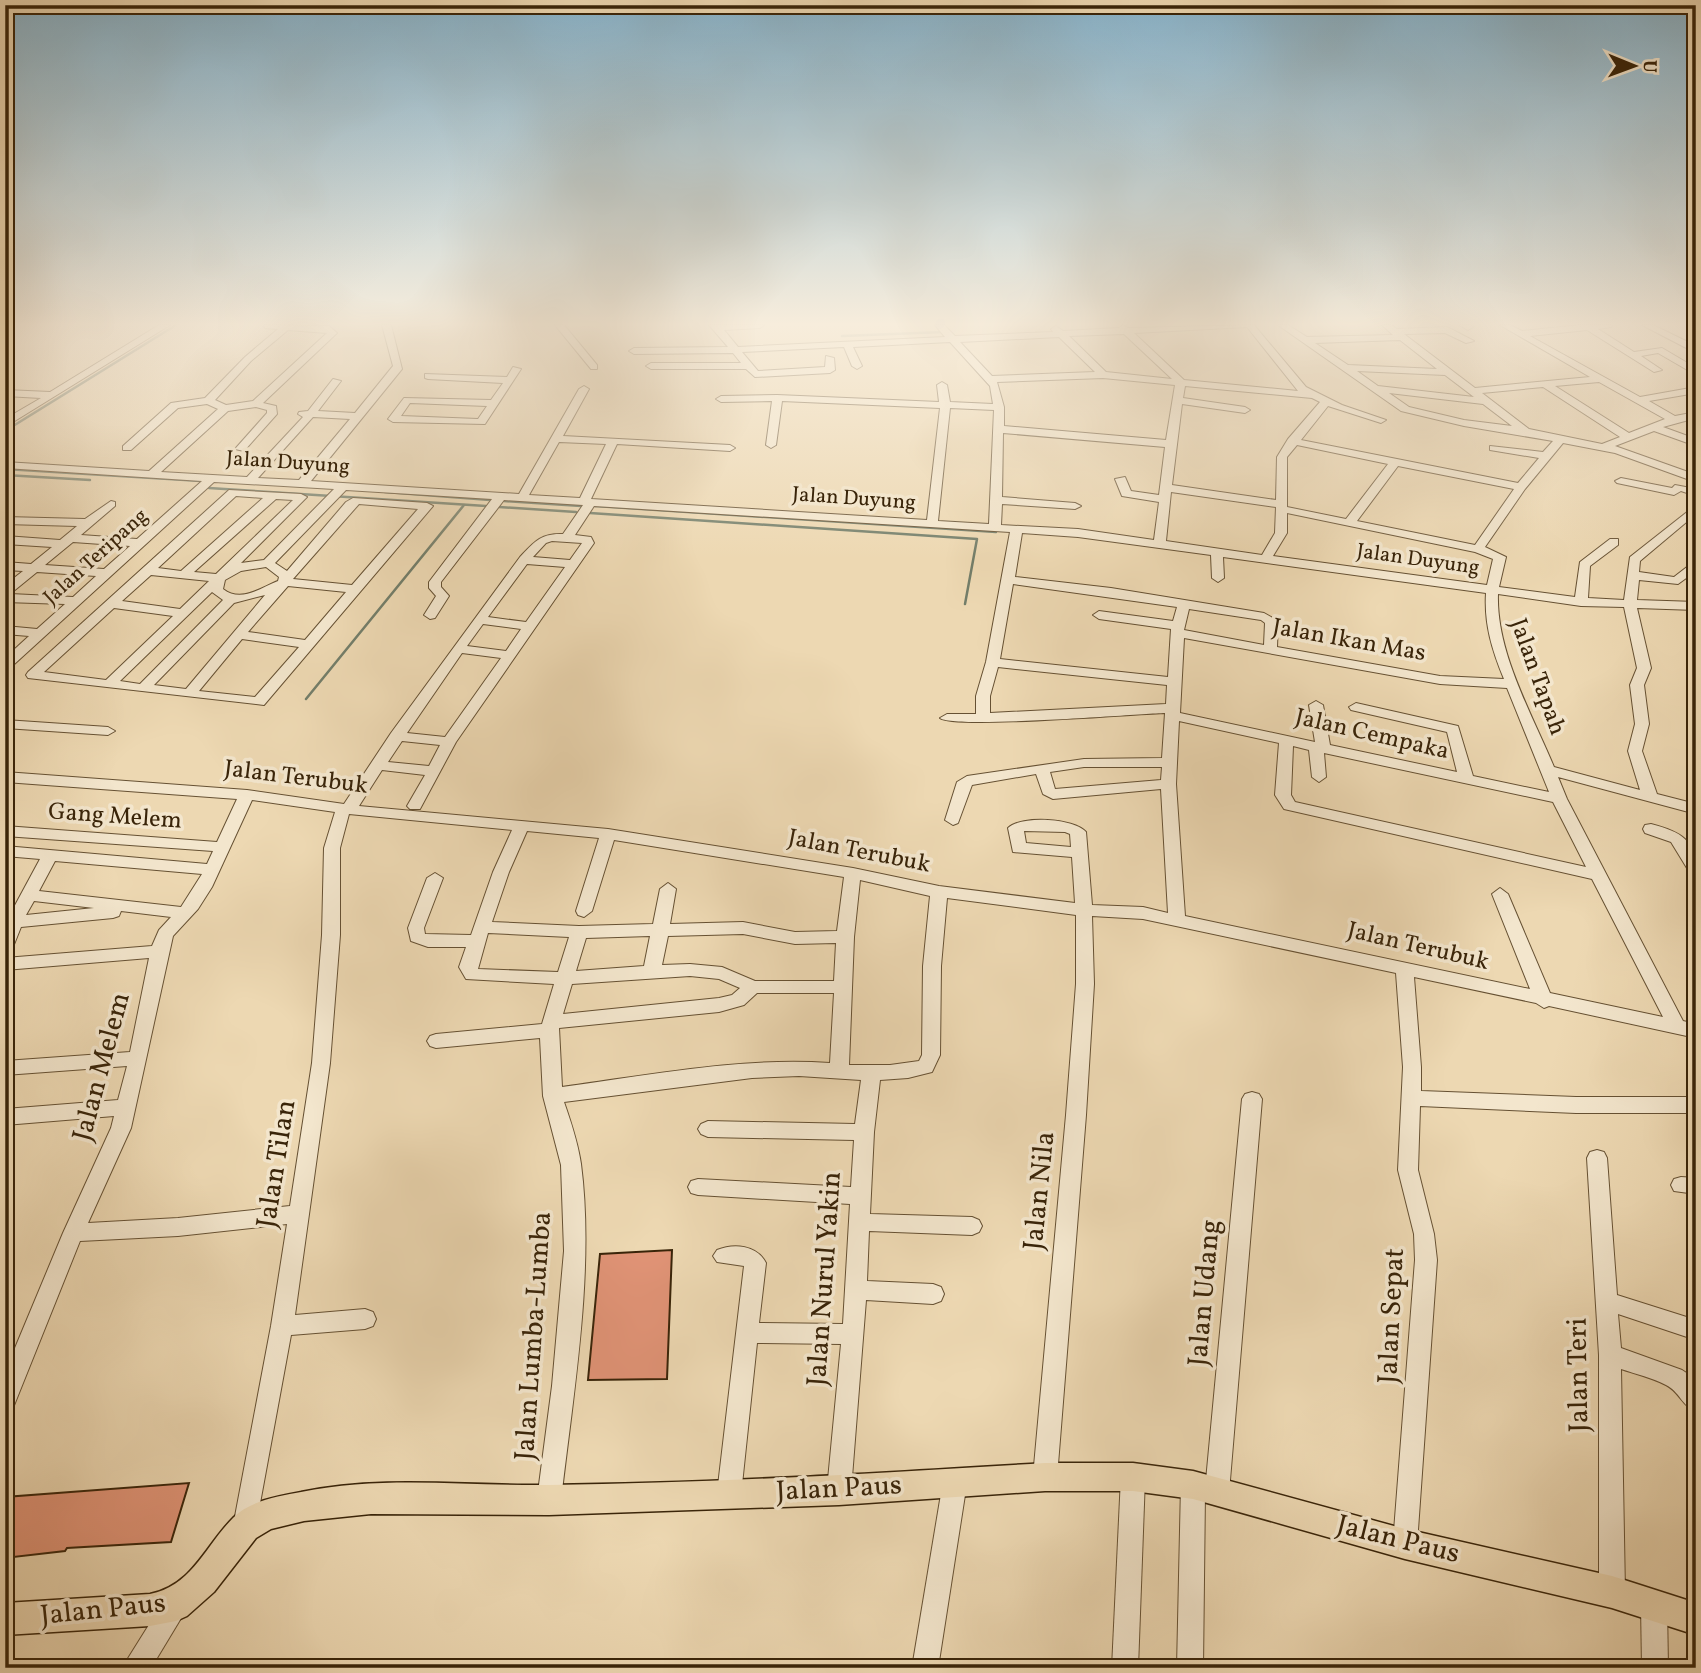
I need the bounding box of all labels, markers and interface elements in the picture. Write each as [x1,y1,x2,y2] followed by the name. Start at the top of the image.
[1600,32,1670,102] north arrow
[1636,60,1662,73] text: U
[225,444,351,482] street label: Jalan Duyung
[791,480,917,518] street label: Jalan Duyung
[37,502,155,612] street label: Jalan Teripang
[1355,537,1481,583] street label: Jalan Duyung
[1270,611,1428,671] street label: Jalan Ikan Mas
[1500,614,1574,740] street label: Jalan Tapah
[1292,701,1452,769] street label: Jalan Cempaka
[222,752,370,804] street label: Jalan Terubuk
[47,795,183,839] street label: Gang Melem
[785,822,933,882] street label: Jalan Terubuk
[1344,914,1492,980] street label: Jalan Terubuk
[63,988,141,1146] street label: Jalan Melem
[248,1097,306,1231] street label: Jalan Tilan
[1014,1130,1066,1252] street label: Jalan Nila
[798,1170,852,1388] street label: Jalan Nurul Yakin
[506,1210,562,1462] street label: Jalan Lumba-Lumba
[1179,1218,1231,1368] street label: Jalan Udang
[1369,1247,1415,1385] street label: Jalan Sepat
[1559,1317,1599,1433] street label: Jalan Teri
[775,1466,903,1512] street label: Jalan Paus
[1332,1506,1464,1574] street label: Jalan Paus
[38,1584,168,1636] street label: Jalan Paus

